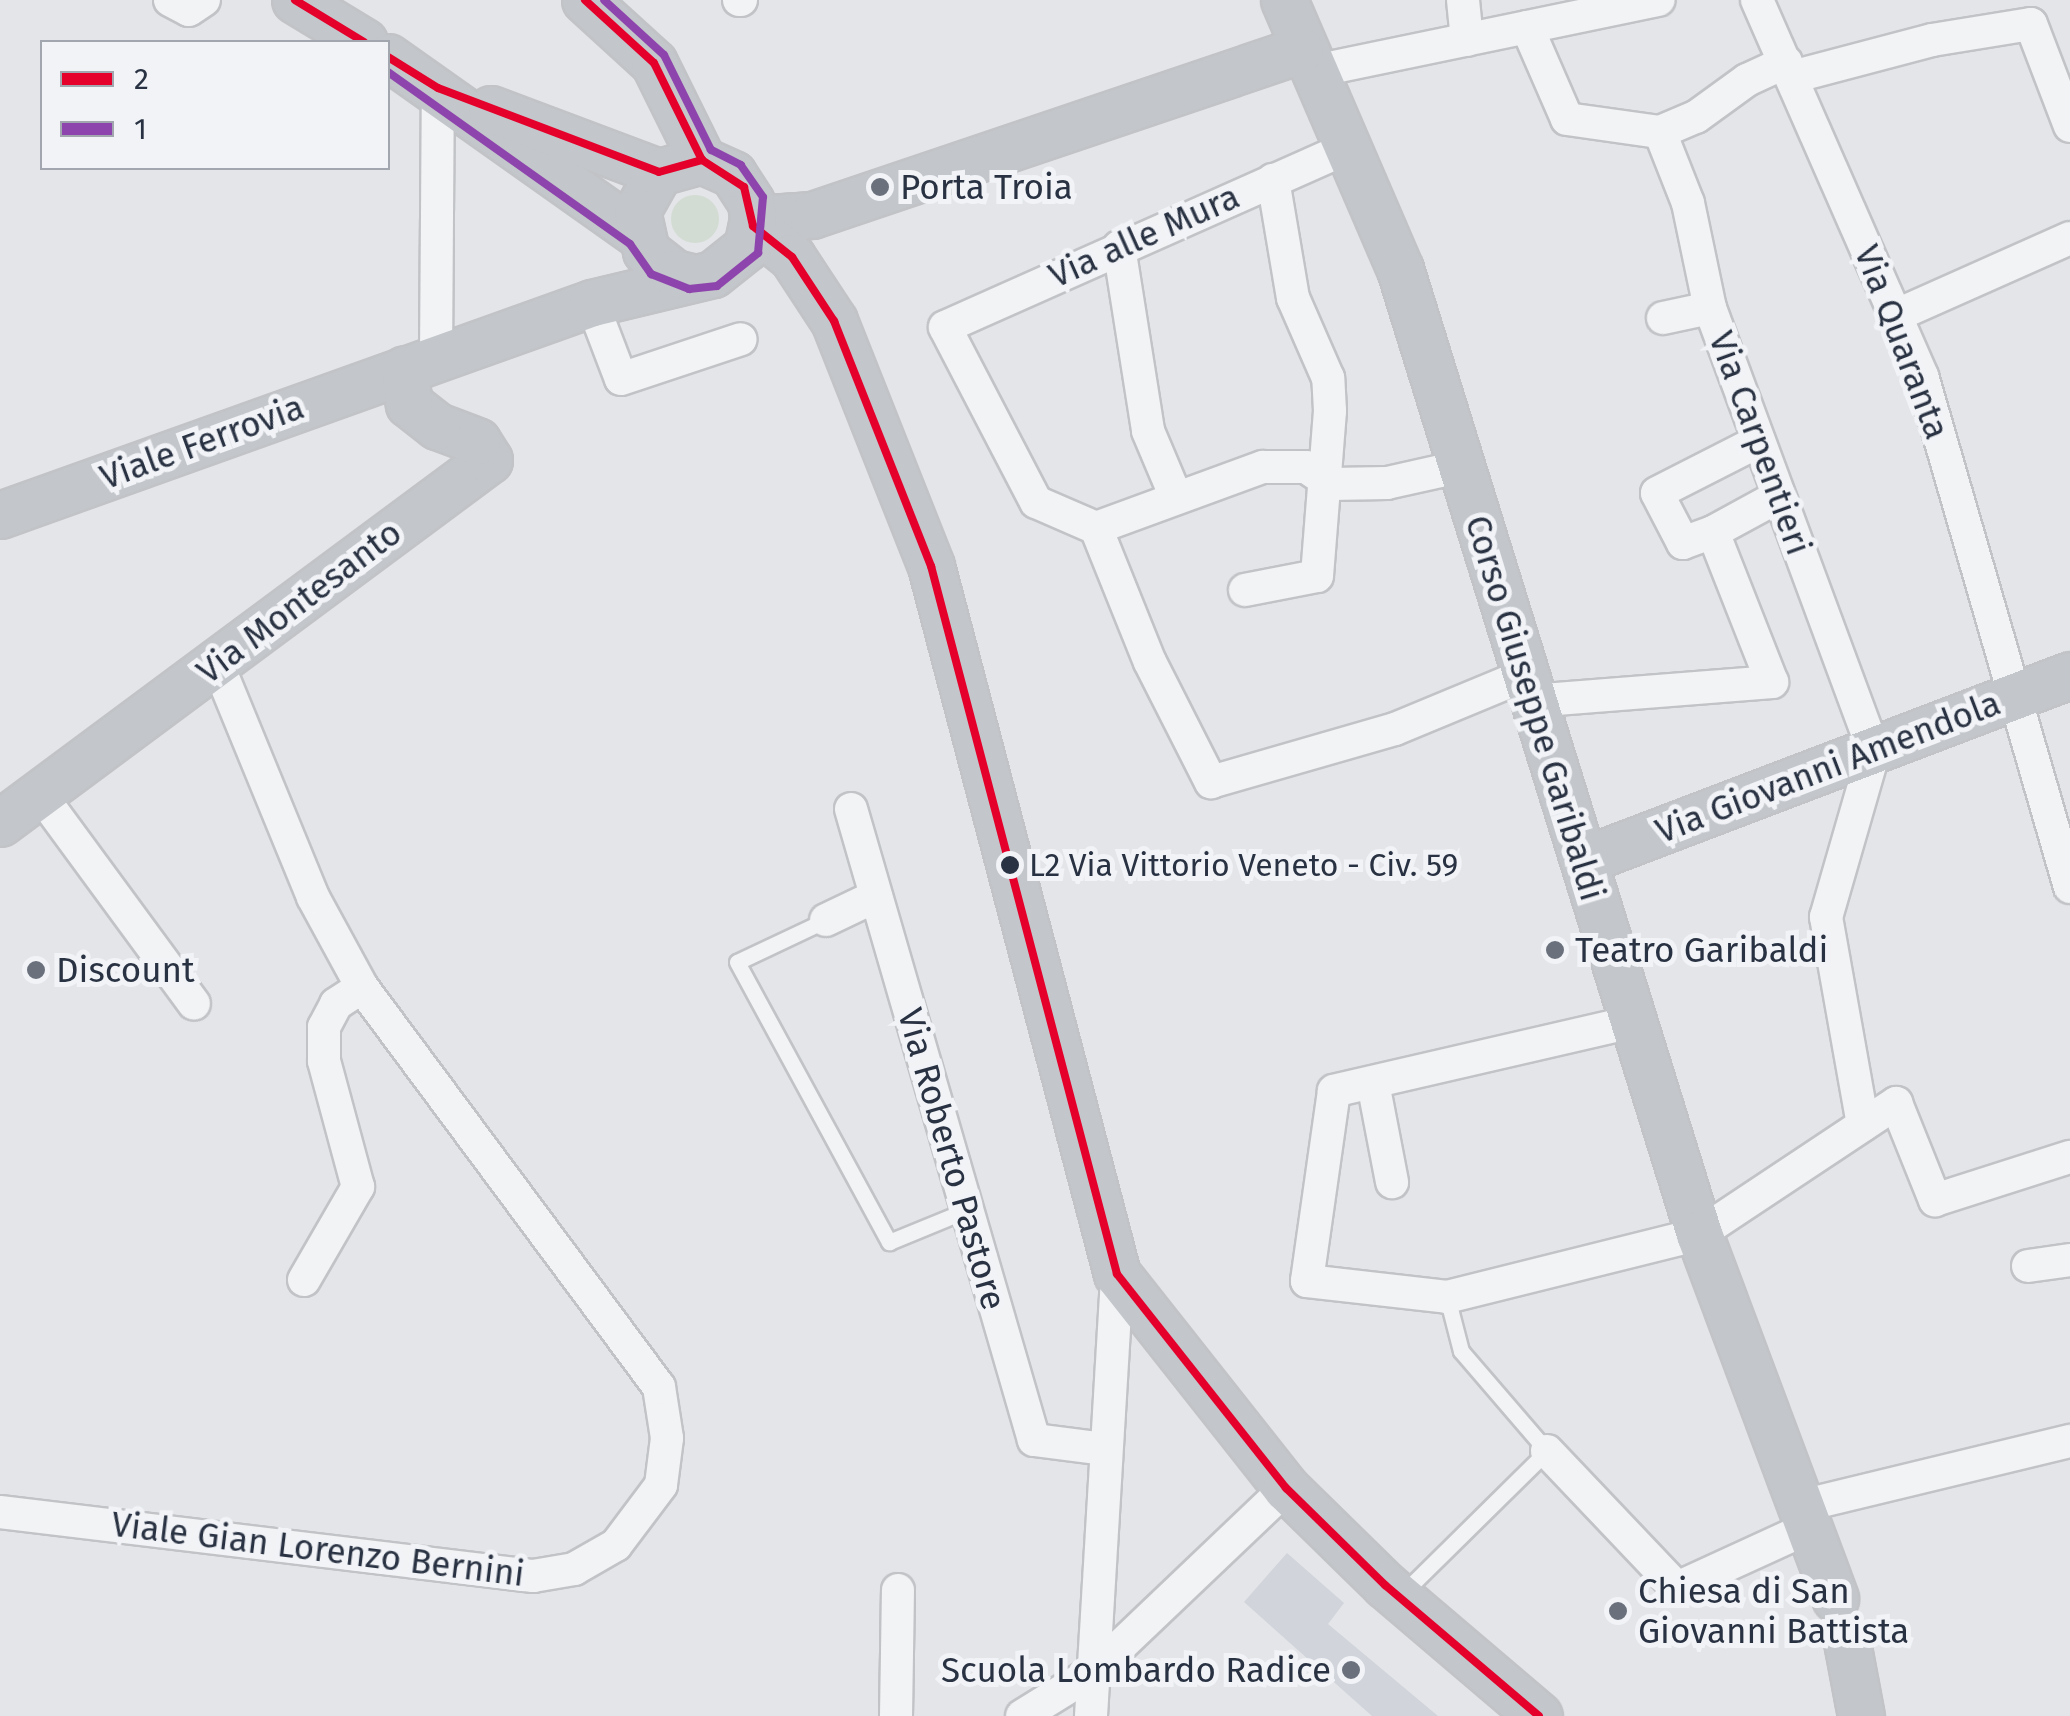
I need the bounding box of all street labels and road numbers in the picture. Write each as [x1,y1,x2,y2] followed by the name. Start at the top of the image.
[1042,175,1246,297] street label: Via alle Mura
[1846,239,1958,445] street label: Via Quaranta
[1700,326,1820,560] street label: Via Carpentieri
[94,386,310,498] street label: Viale Ferrovia
[1456,510,1614,906] street label: Corso Giuseppe Garibaldi
[188,511,410,693] street label: Via Montesanto
[1650,682,2006,852] street label: Via Giovanni Amendola
[889,1004,1015,1314] street label: Via Roberto Pastore
[109,1503,527,1595] street label: Viale Gian Lorenzo Bernini

